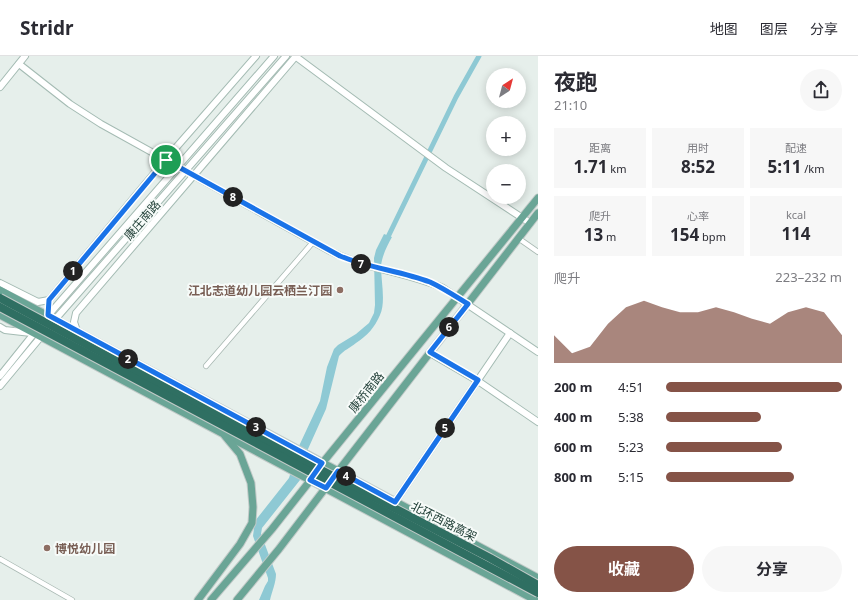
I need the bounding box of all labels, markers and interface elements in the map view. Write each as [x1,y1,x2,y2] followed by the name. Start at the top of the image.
[20,15,73,41] text: Stridr
[710,19,738,38] text: 地图
[760,19,788,38] text: 图层
[810,19,838,38] text: 分享
[554,66,598,96] text: 夜跑
[486,68,526,108] north arrow
[486,68,526,204] map controls
[800,69,842,111] button: share
[554,96,587,114] text: 21:10
[486,116,526,156] button: +
[589,140,611,155] text: 距离
[687,140,709,155] text: 用时
[785,140,807,155] text: 配速
[149,143,183,177] pin
[155,149,177,171] icon: arrive
[574,155,607,178] text: 1.71
[681,155,715,178] text: 8:52
[767,155,801,178] text: 5:11
[607,161,626,176] text: km
[801,161,825,176] text: /km
[486,164,526,204] button: −
[223,187,243,207] pin: 8
[230,189,236,204] text: 8
[120,196,164,244] street label: 康庄南路
[786,207,806,222] text: kcal
[589,208,611,223] text: 爬升
[687,208,709,223] text: 心率
[781,222,811,245] text: 114
[584,223,603,246] text: 13
[670,223,699,246] text: 154
[603,229,616,244] text: m
[699,229,726,244] text: bpm
[351,254,371,274] pin: 7
[358,256,364,271] text: 7
[63,261,83,281] pin: 1
[70,263,76,278] text: 1
[775,268,842,286] text: 223–232 m
[554,269,580,287] text: 爬升
[188,282,332,299] place label: 江北志道幼儿园云栖兰汀园
[335,285,345,295] marker: 江北志道幼儿园云栖兰汀园
[439,317,459,337] pin: 6
[446,319,452,334] text: 6
[118,349,138,369] pin: 2
[125,351,131,366] text: 2
[344,368,388,416] street label: 康桥南路
[554,378,592,396] text: 200 m
[618,378,644,396] text: 4:51
[554,408,592,426] text: 400 m
[618,408,644,426] text: 5:38
[246,417,266,437] pin: 3
[435,418,455,438] pin: 5
[253,419,259,434] text: 3
[442,420,448,435] text: 5
[554,438,592,456] text: 600 m
[618,438,644,456] text: 5:23
[336,466,356,486] pin: 4
[343,468,349,483] text: 4
[554,468,592,486] text: 800 m
[618,468,644,486] text: 5:15
[408,497,480,545] street label: 北环西路高架
[55,540,115,557] place label: 博悦幼儿园
[42,543,52,553] marker: 博悦幼儿园
[554,546,694,592] button: 收藏
[702,546,842,592] button: 分享

